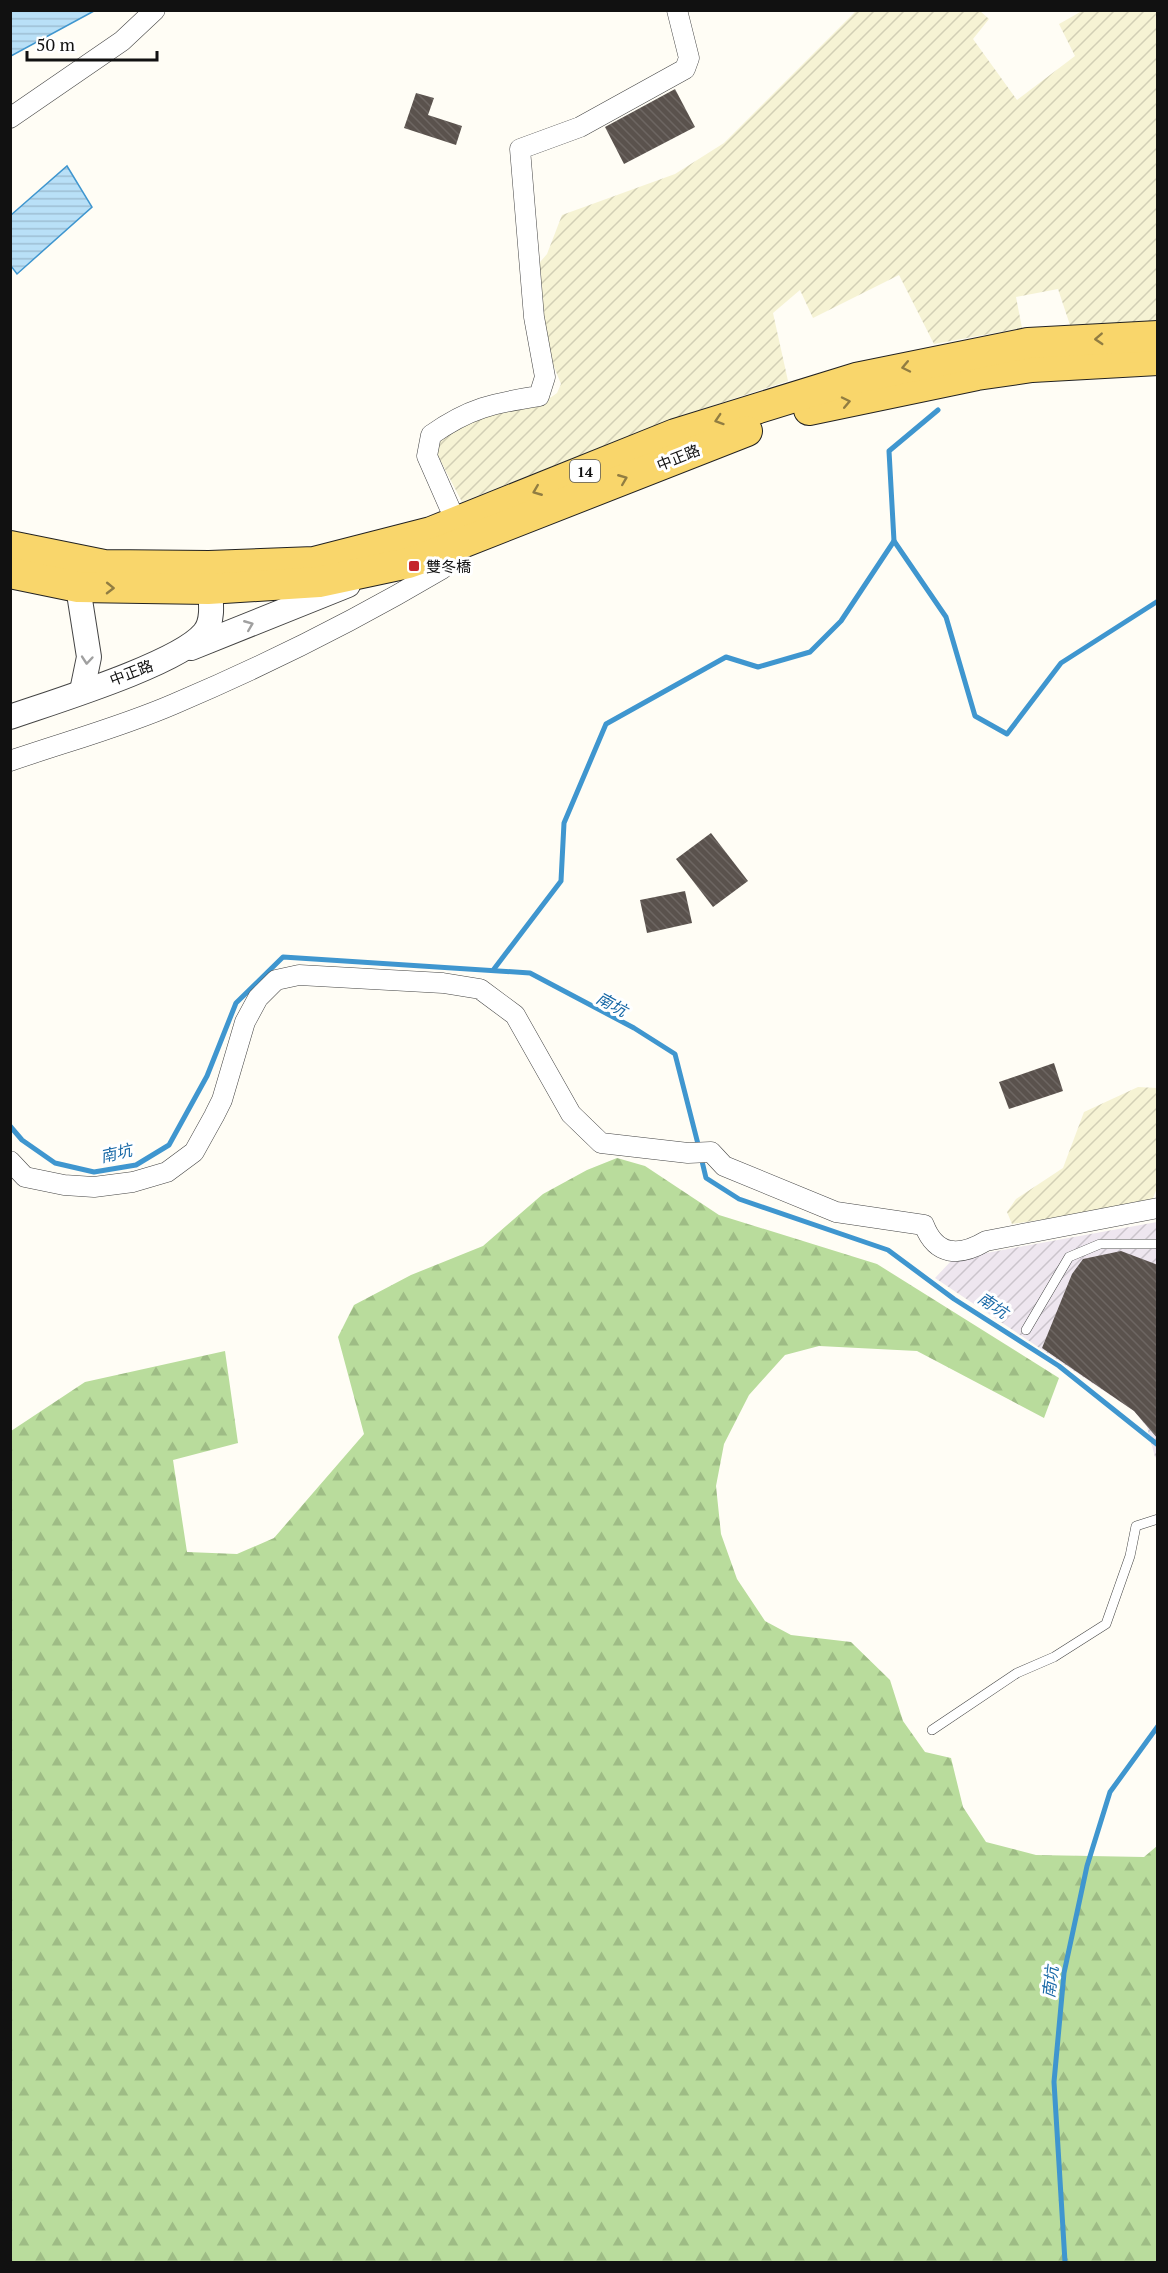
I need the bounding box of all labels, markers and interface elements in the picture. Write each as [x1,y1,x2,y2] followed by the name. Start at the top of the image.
[27,24,158,62] scale bar
[36,32,76,56] text: 50 m
[1095,333,1104,346] one-way arrow
[902,360,912,373] one-way arrow
[841,397,851,410] one-way arrow
[714,412,725,425] one-way arrow
[653,439,703,475] street label: 中正路
[570,460,600,482] road number: 14
[617,474,627,487] one-way arrow
[533,484,544,496] one-way arrow
[426,556,471,576] place label: 雙冬橋
[407,559,421,573] marker: 雙冬橋
[105,582,114,594] one-way arrow
[243,620,254,632] one-way arrow
[81,655,94,665] one-way arrow
[106,655,156,689] street label: 中正路
[593,987,633,1022] water label: 南坑
[98,1138,136,1167] water label: 南坑
[974,1287,1014,1324] water label: 南坑
[1037,1963,1063,1999] water label: 南坑

